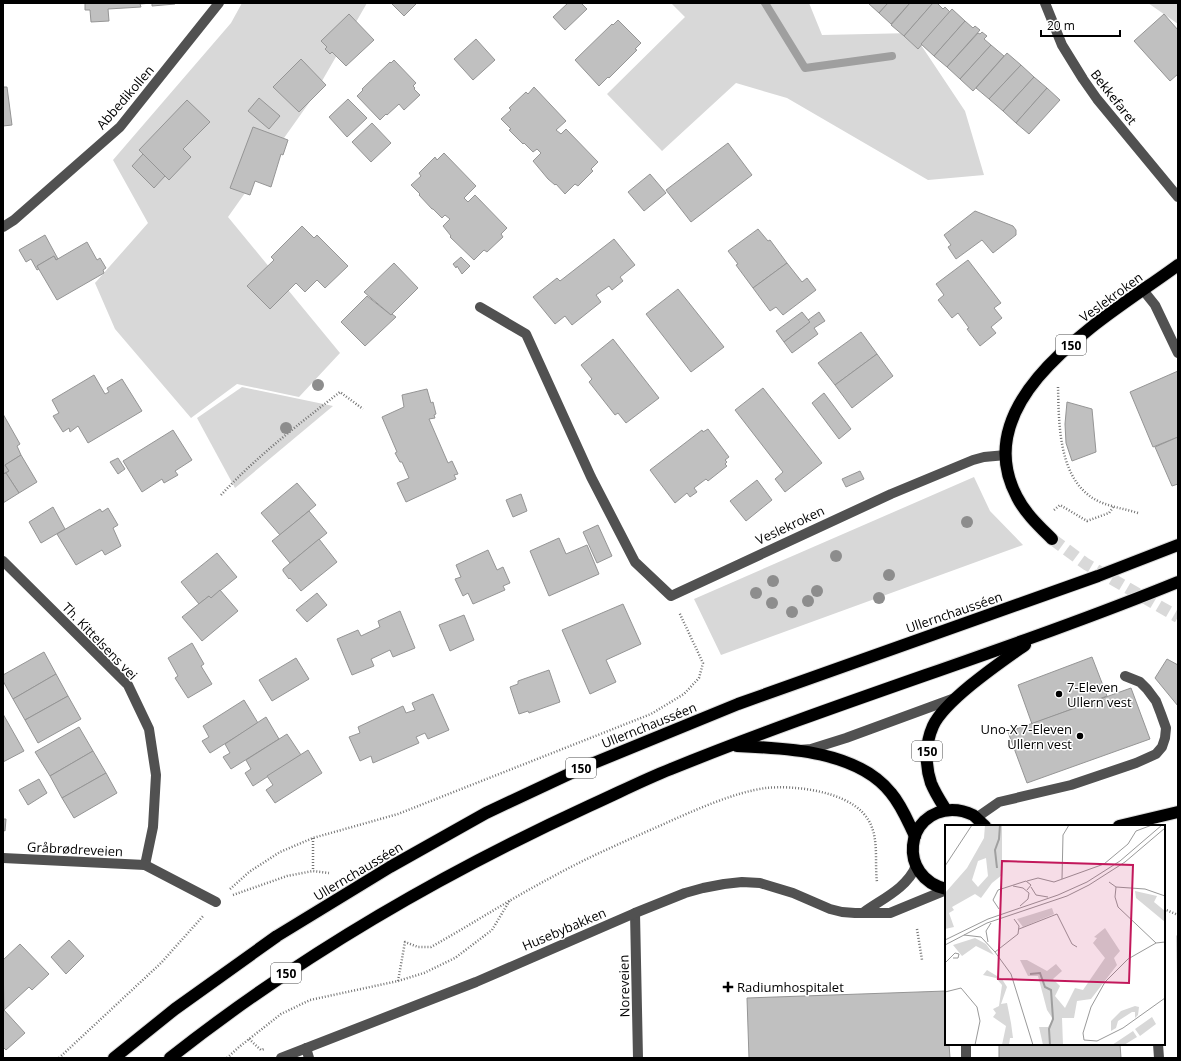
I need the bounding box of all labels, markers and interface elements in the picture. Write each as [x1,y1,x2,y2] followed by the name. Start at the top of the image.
[1041,12,1120,38] scale bar
[1047,17,1075,34] text: 20 m
[92,61,158,133] street label: Abbedikollen
[1087,66,1141,129] street label: Bekkefaret
[1076,268,1146,326] street label: Veslekroken
[1056,335,1086,355] road number: 150
[753,501,827,549] street label: Veslekroken
[903,587,1005,637] street label: Ullernchausséen
[58,598,142,684] street label: Th. Kittelsens vei
[1067,678,1132,711] place label: 7-Eleven Ullern vest
[1054,689,1064,699] marker: 7-Eleven Ullern vest
[599,698,699,752] street label: Ullernchausséen
[980,720,1072,753] place label: Uno-X 7-Eleven Ullern vest
[1075,731,1085,741] marker: Uno-X 7-Eleven Ullern vest
[912,741,942,761] road number: 150
[566,758,596,778] road number: 150
[945,825,1165,1045] inset map
[310,837,406,905] street label: Ullernchausséen
[27,838,123,860] street label: Gråbrødreveien
[519,903,609,955] street label: Husebybakken
[614,955,634,1017] street label: Noreveien
[271,963,301,983] road number: 150
[737,978,844,996] place label: Radiumhospitalet
[722,981,734,993] marker: Radiumhospitalet

